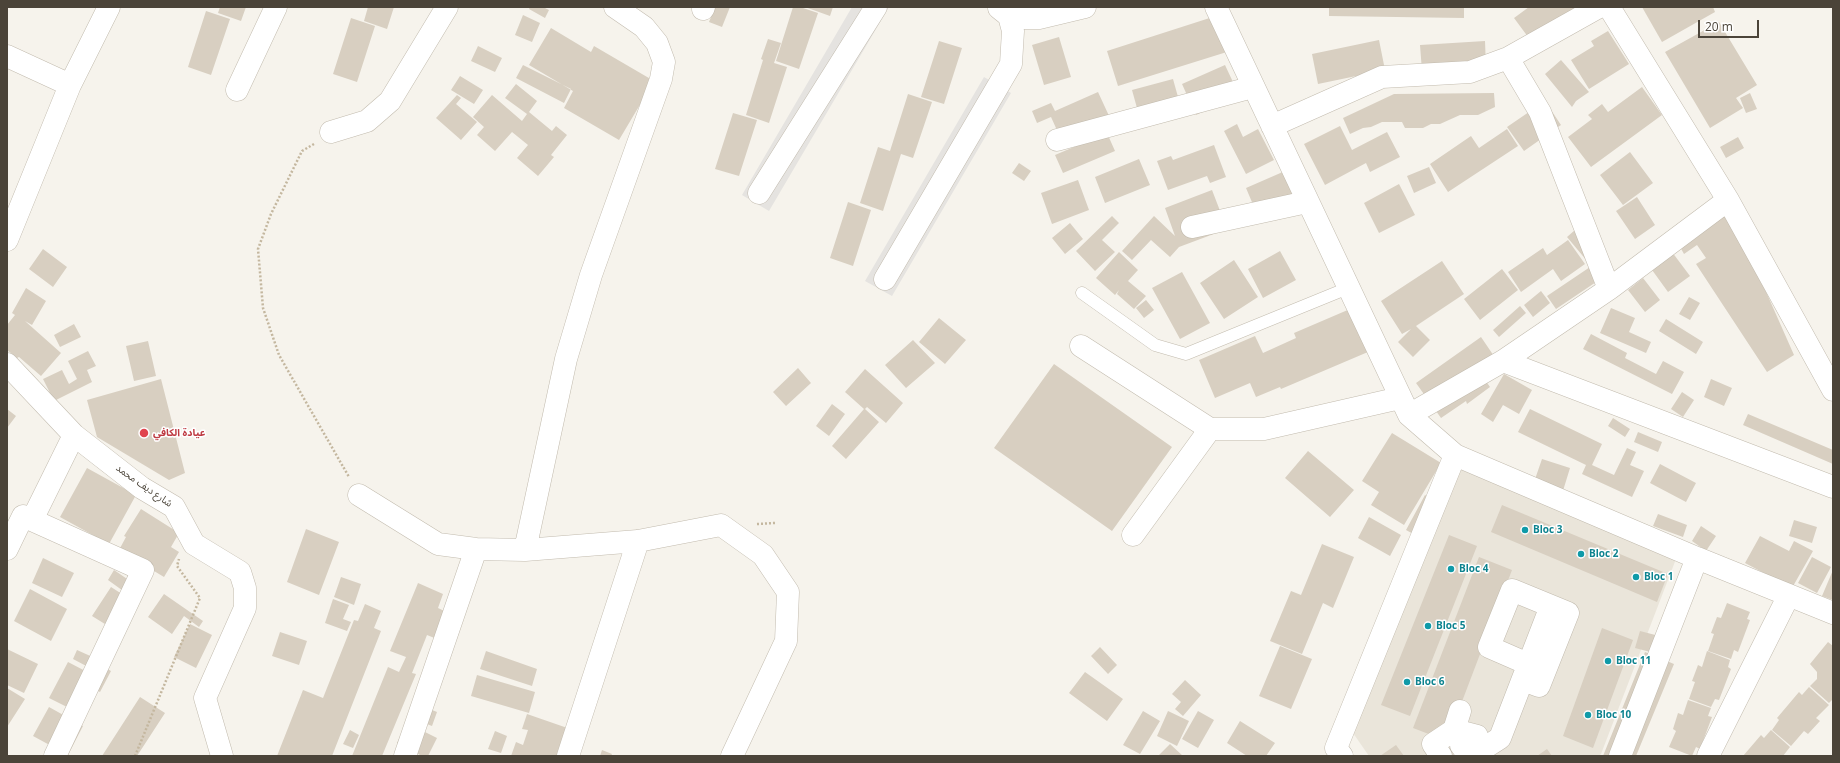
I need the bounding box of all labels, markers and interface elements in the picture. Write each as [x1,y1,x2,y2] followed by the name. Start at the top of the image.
[1700,12,1761,38] scale bar
[1705,18,1733,35] text: 20 m
[138,427,150,439] marker: عيادة الكافي
[153,427,205,439] place label: عيادة الكافي
[113,462,175,510] street label: شارع ديف محمد
[1533,524,1562,536] place label: Bloc 3
[1520,525,1530,535] marker: Bloc 3
[1589,548,1618,560] place label: Bloc 2
[1576,549,1586,559] marker: Bloc 2
[1459,563,1488,575] place label: Bloc 4
[1446,564,1456,574] marker: Bloc 4
[1644,571,1673,583] place label: Bloc 1
[1631,572,1641,582] marker: Bloc 1
[1436,620,1465,632] place label: Bloc 5
[1423,621,1433,631] marker: Bloc 5
[1616,655,1651,667] place label: Bloc 11
[1603,656,1613,666] marker: Bloc 11
[1415,676,1444,688] place label: Bloc 6
[1402,677,1412,687] marker: Bloc 6
[1596,709,1631,721] place label: Bloc 10
[1583,710,1593,720] marker: Bloc 10

